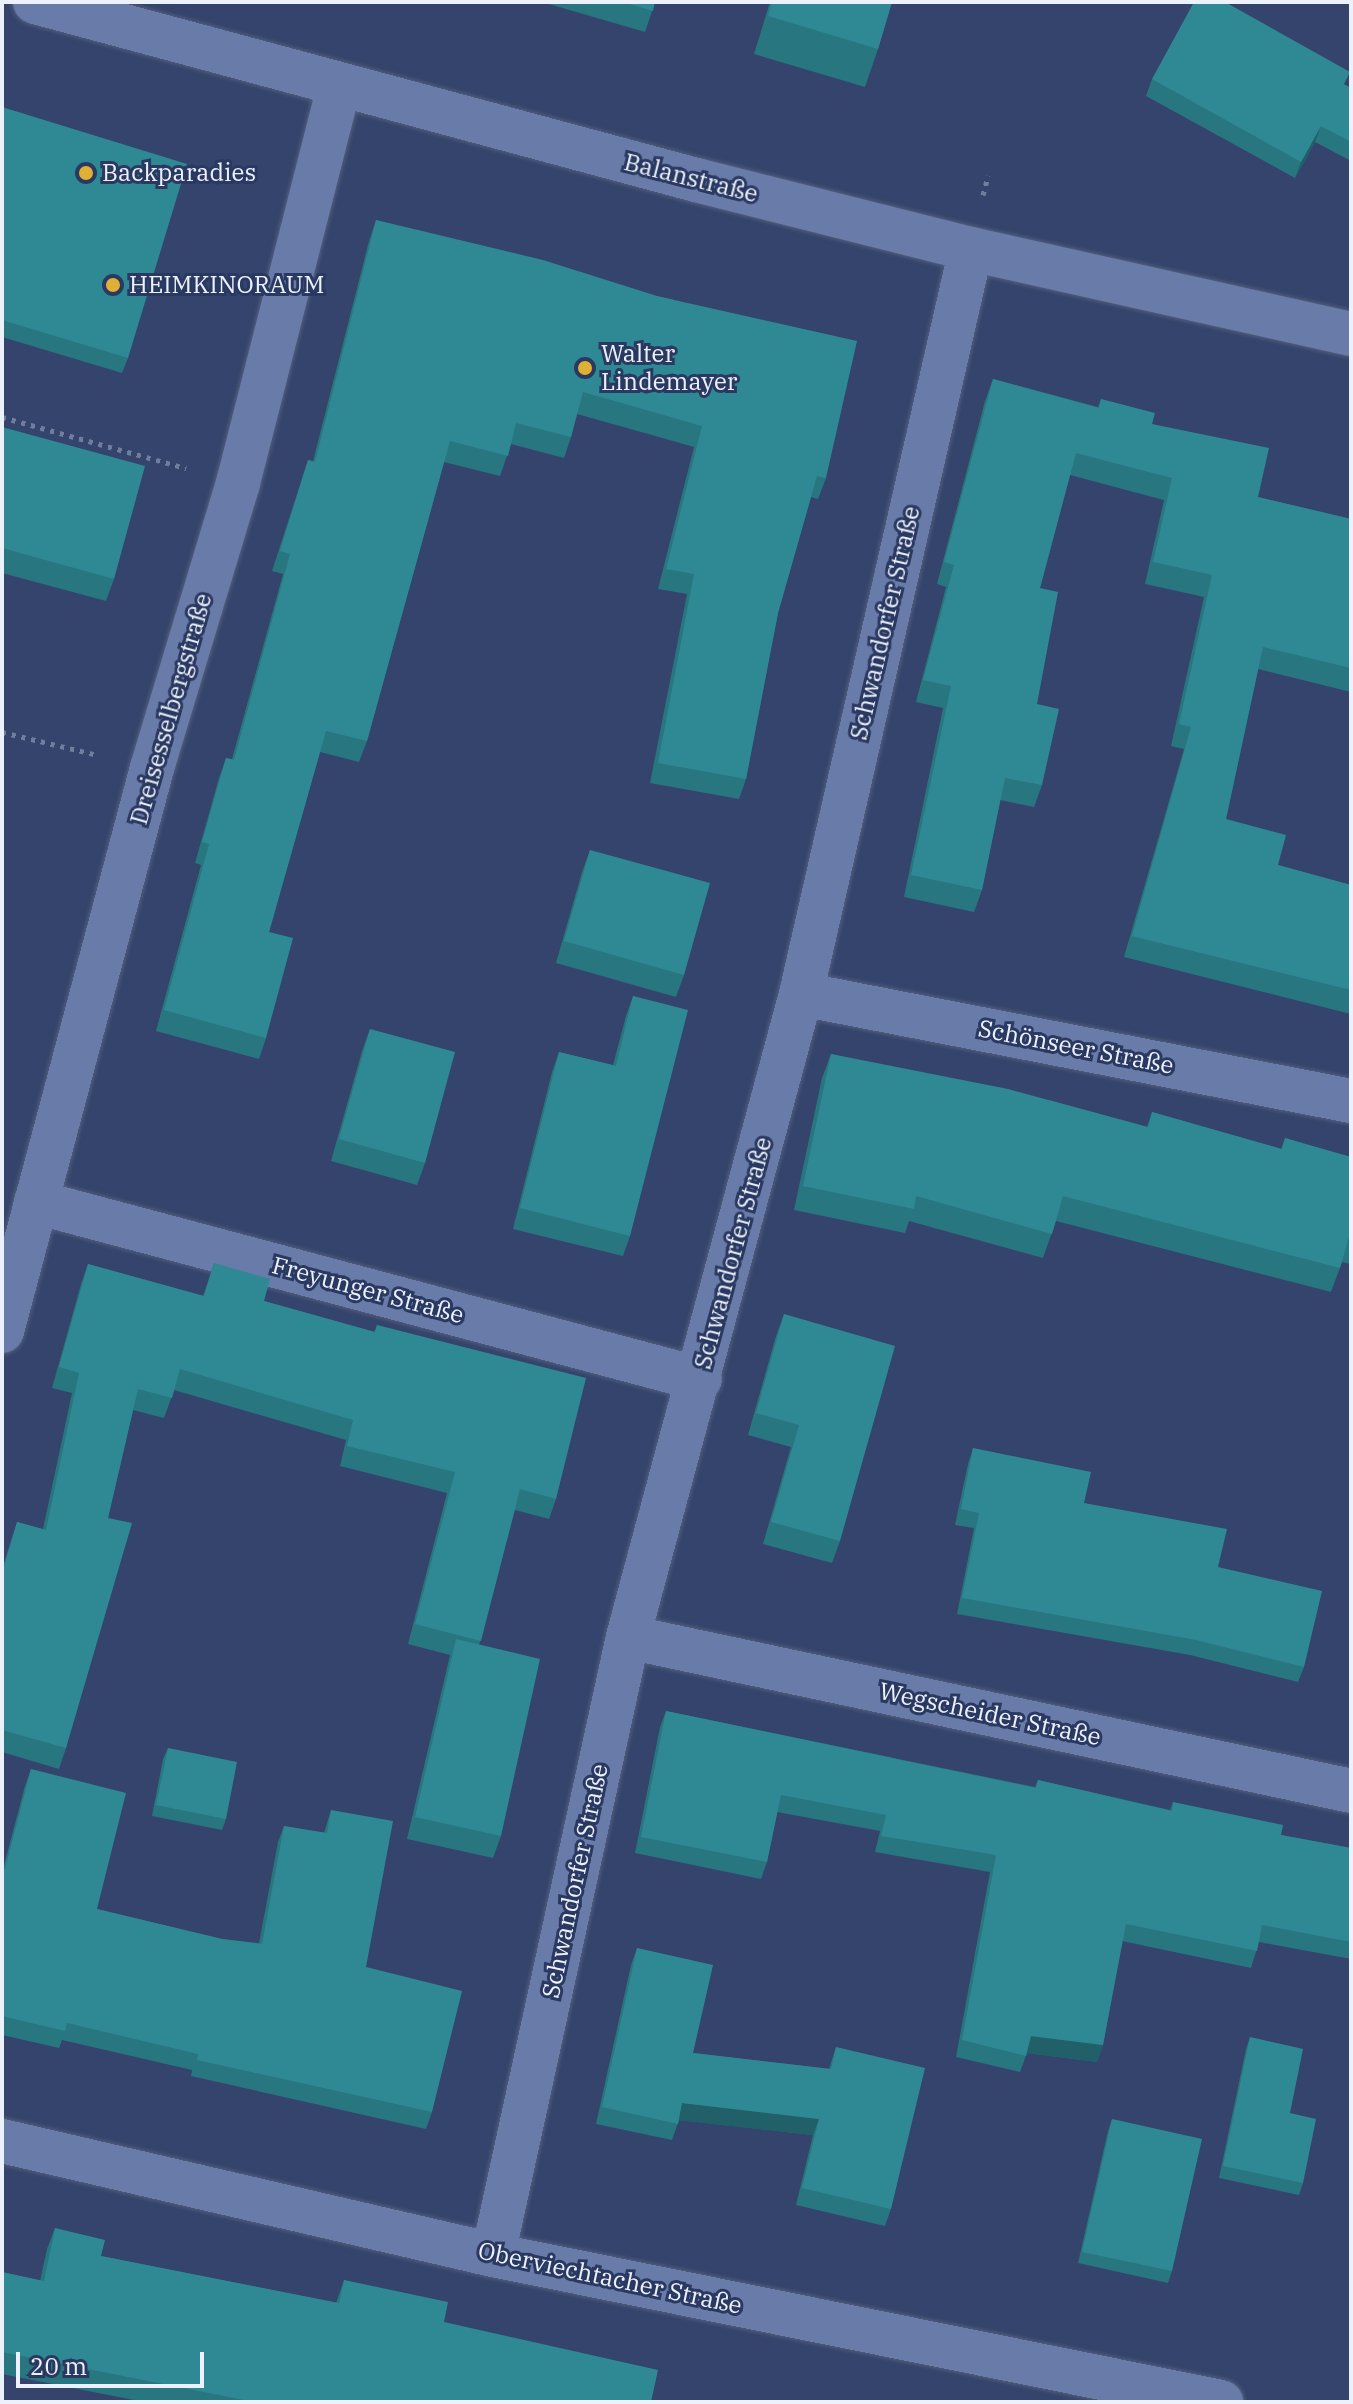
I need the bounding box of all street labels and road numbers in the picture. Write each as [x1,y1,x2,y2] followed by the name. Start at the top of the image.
[621,147,761,209] street label: Balanstraße
[844,503,926,743] street label: Schwandorfer Straße
[124,590,218,828] street label: Dreisesselbergstraße
[976,1014,1176,1080] street label: Schönseer Straße
[688,1134,778,1372] street label: Schwandorfer Straße
[269,1251,467,1329] street label: Freyunger Straße
[877,1676,1103,1752] street label: Wegscheider Straße
[536,1761,614,2001] street label: Schwandorfer Straße
[475,2236,745,2320] street label: Oberviechtacher Straße

